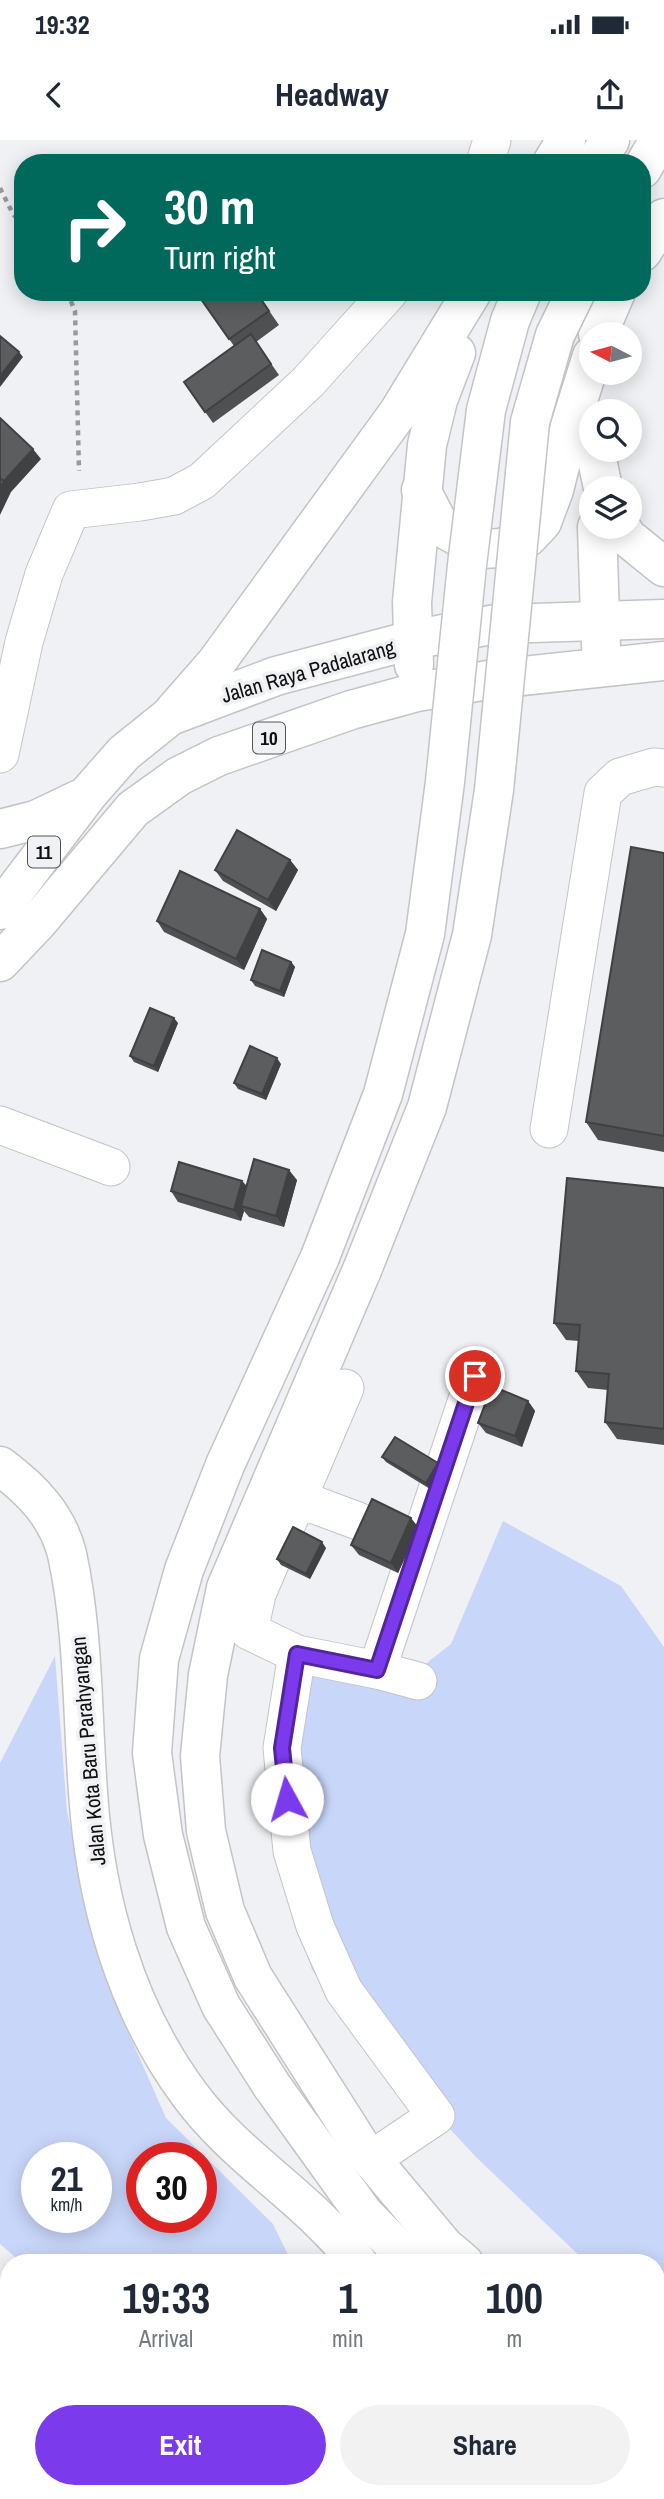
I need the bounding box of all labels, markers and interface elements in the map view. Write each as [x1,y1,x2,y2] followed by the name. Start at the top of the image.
[35,7,90,42] text: 19:32
[275,73,389,116] text: Headway
[35,76,73,114] icon: back
[591,76,629,114] icon: share
[164,173,256,239] text: 30 m
[49,182,140,273] icon: right
[164,236,276,279] text: Turn right
[579,322,642,385] north arrow
[579,322,642,539] map controls
[579,399,642,462] button: search
[579,476,642,539] button: layers
[218,632,398,710] street label: Jalan Raya Padalarang
[253,722,285,754] road number: 10
[28,836,60,867] road number: 11
[445,1346,505,1406] pin
[456,1357,494,1395] icon: arrive
[64,1635,112,1867] street label: Jalan Kota Baru Parahyangan
[250,1762,324,1836] position arrow
[126,2142,217,2233] speed limit sign: 30
[51,2155,82,2202] text: 21
[51,2192,83,2217] text: km/h
[122,2270,210,2326] text: 19:33
[338,2270,357,2326] text: 1
[486,2270,543,2326] text: 100
[139,2323,193,2354] text: Arrival
[332,2323,364,2354] text: min
[506,2323,522,2354] text: m
[35,2405,326,2485] button: Exit
[340,2405,630,2485] button: Share

